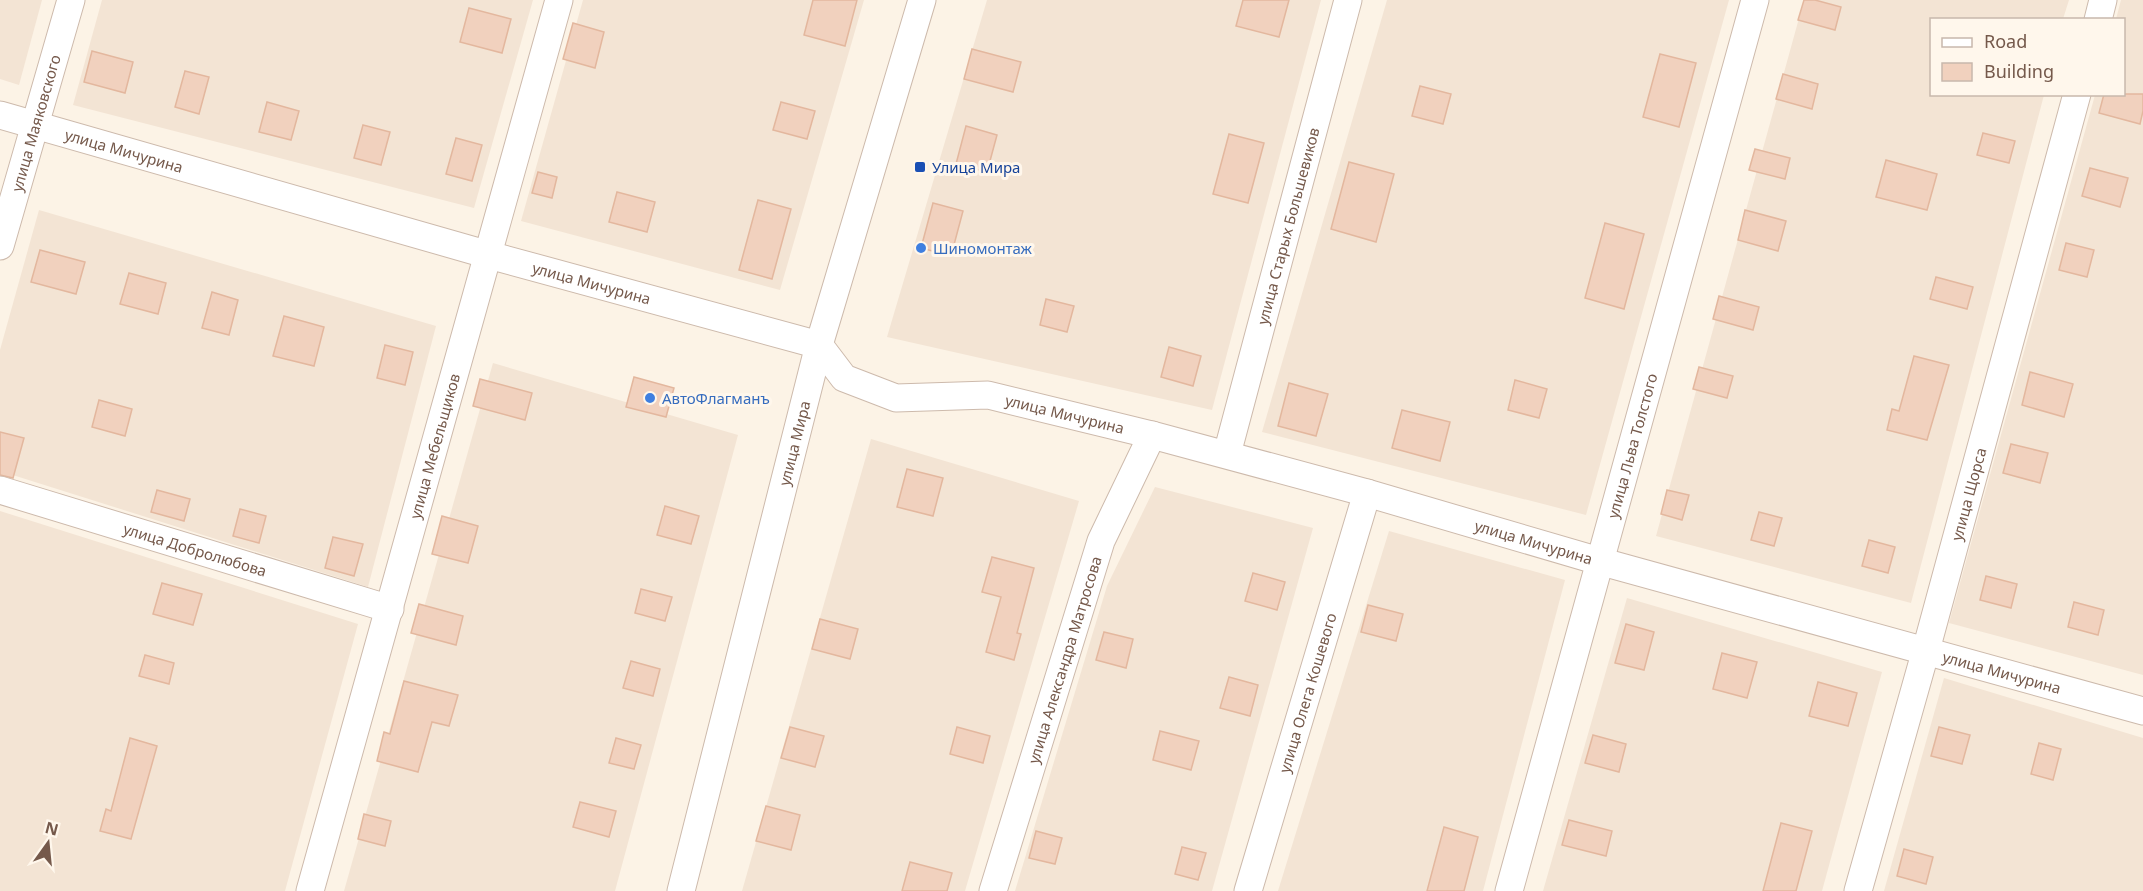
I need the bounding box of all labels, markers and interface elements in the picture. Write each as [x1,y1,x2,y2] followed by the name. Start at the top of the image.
[1930,18,2125,96] legend
[1984,29,2027,53] text: Road
[6,52,65,194] street label: улица Маяковского
[1984,59,2054,83] text: Building
[63,124,185,177] street label: улица Мичурина
[1252,125,1324,327] street label: улица Старых Большевиков
[932,157,1020,177] place label: Улица Мира
[913,160,927,174] marker: Улица Мира
[933,238,1033,258] place label: Шиномонтаж
[914,241,928,255] marker: Шиномонтаж
[530,257,653,309] street label: улица Мичурина
[404,371,464,521] street label: улица Мебельщиков
[1602,371,1662,521] street label: улица Льва Толстого
[662,388,770,408] place label: АвтоФлагманъ
[1003,390,1126,438] street label: улица Мичурина
[643,391,657,405] marker: АвтоФлагманъ
[774,399,815,488] street label: улица Мира
[1946,445,1991,543] street label: улица Щорса
[1472,515,1595,569] street label: улица Мичурина
[121,518,269,581] street label: улица Добролюбова
[1023,554,1106,766] street label: улица Александра Матросова
[1274,610,1341,775] street label: улица Олега Кошевого
[1940,646,2063,698] street label: улица Мичурина
[18,813,78,873] north arrow
[43,816,61,841] text: N

